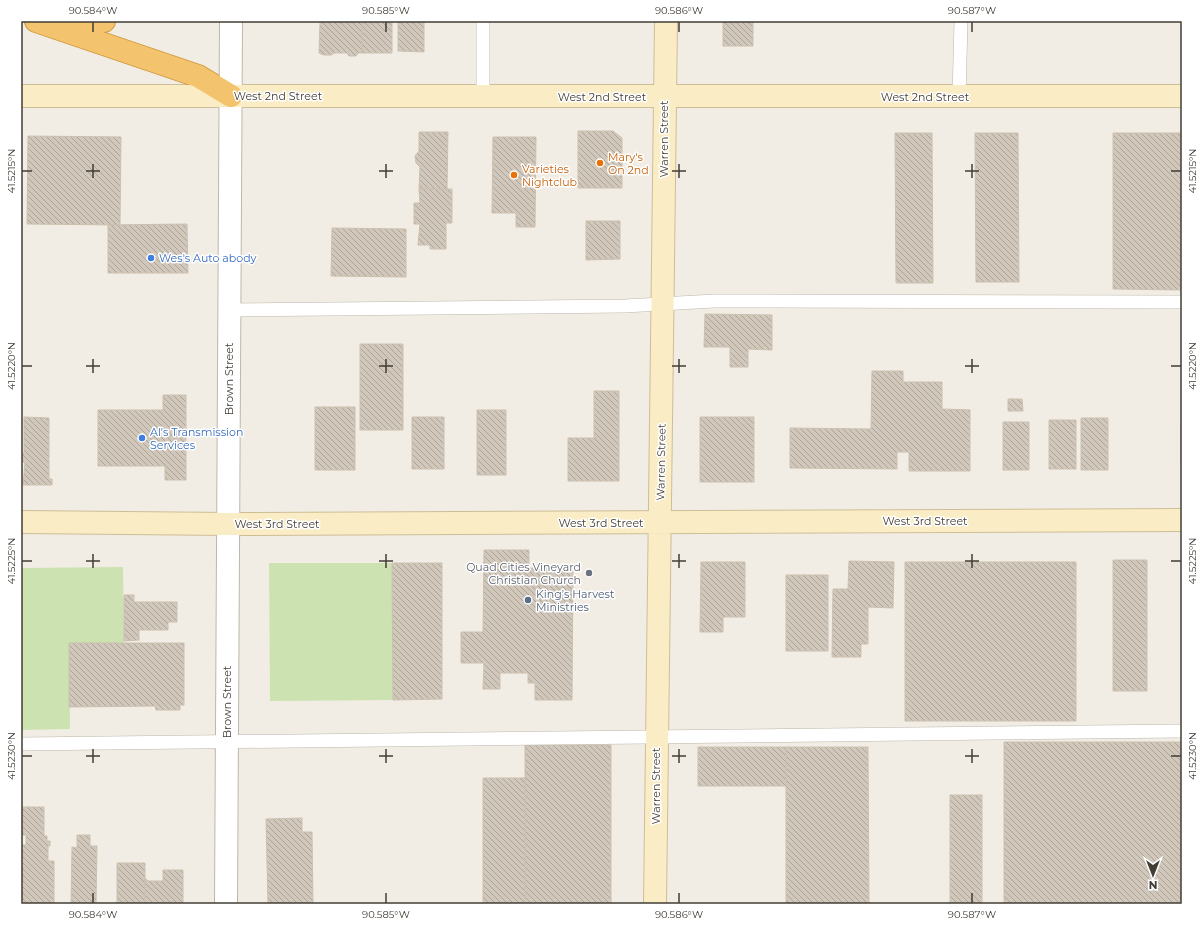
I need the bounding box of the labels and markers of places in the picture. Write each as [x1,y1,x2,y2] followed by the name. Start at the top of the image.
[608,150,649,177] place label: Mary's On 2nd
[595,158,605,168] marker: Mary's On 2nd
[522,162,577,189] place label: Varieties Nightclub
[509,170,519,180] marker: Varieties Nightclub
[159,251,257,265] place label: Wes's Auto abody
[146,253,156,263] marker: Wes's Auto abody
[150,425,243,452] place label: Al's Transmission Services
[137,433,147,443] marker: Al's Transmission Services
[466,560,581,587] place label: Quad Cities Vineyard Christian Church
[584,568,594,578] marker: Quad Cities Vineyard Christian Church
[536,587,615,614] place label: King’s Harvest Ministries
[523,595,533,605] marker: King’s Harvest Ministries

